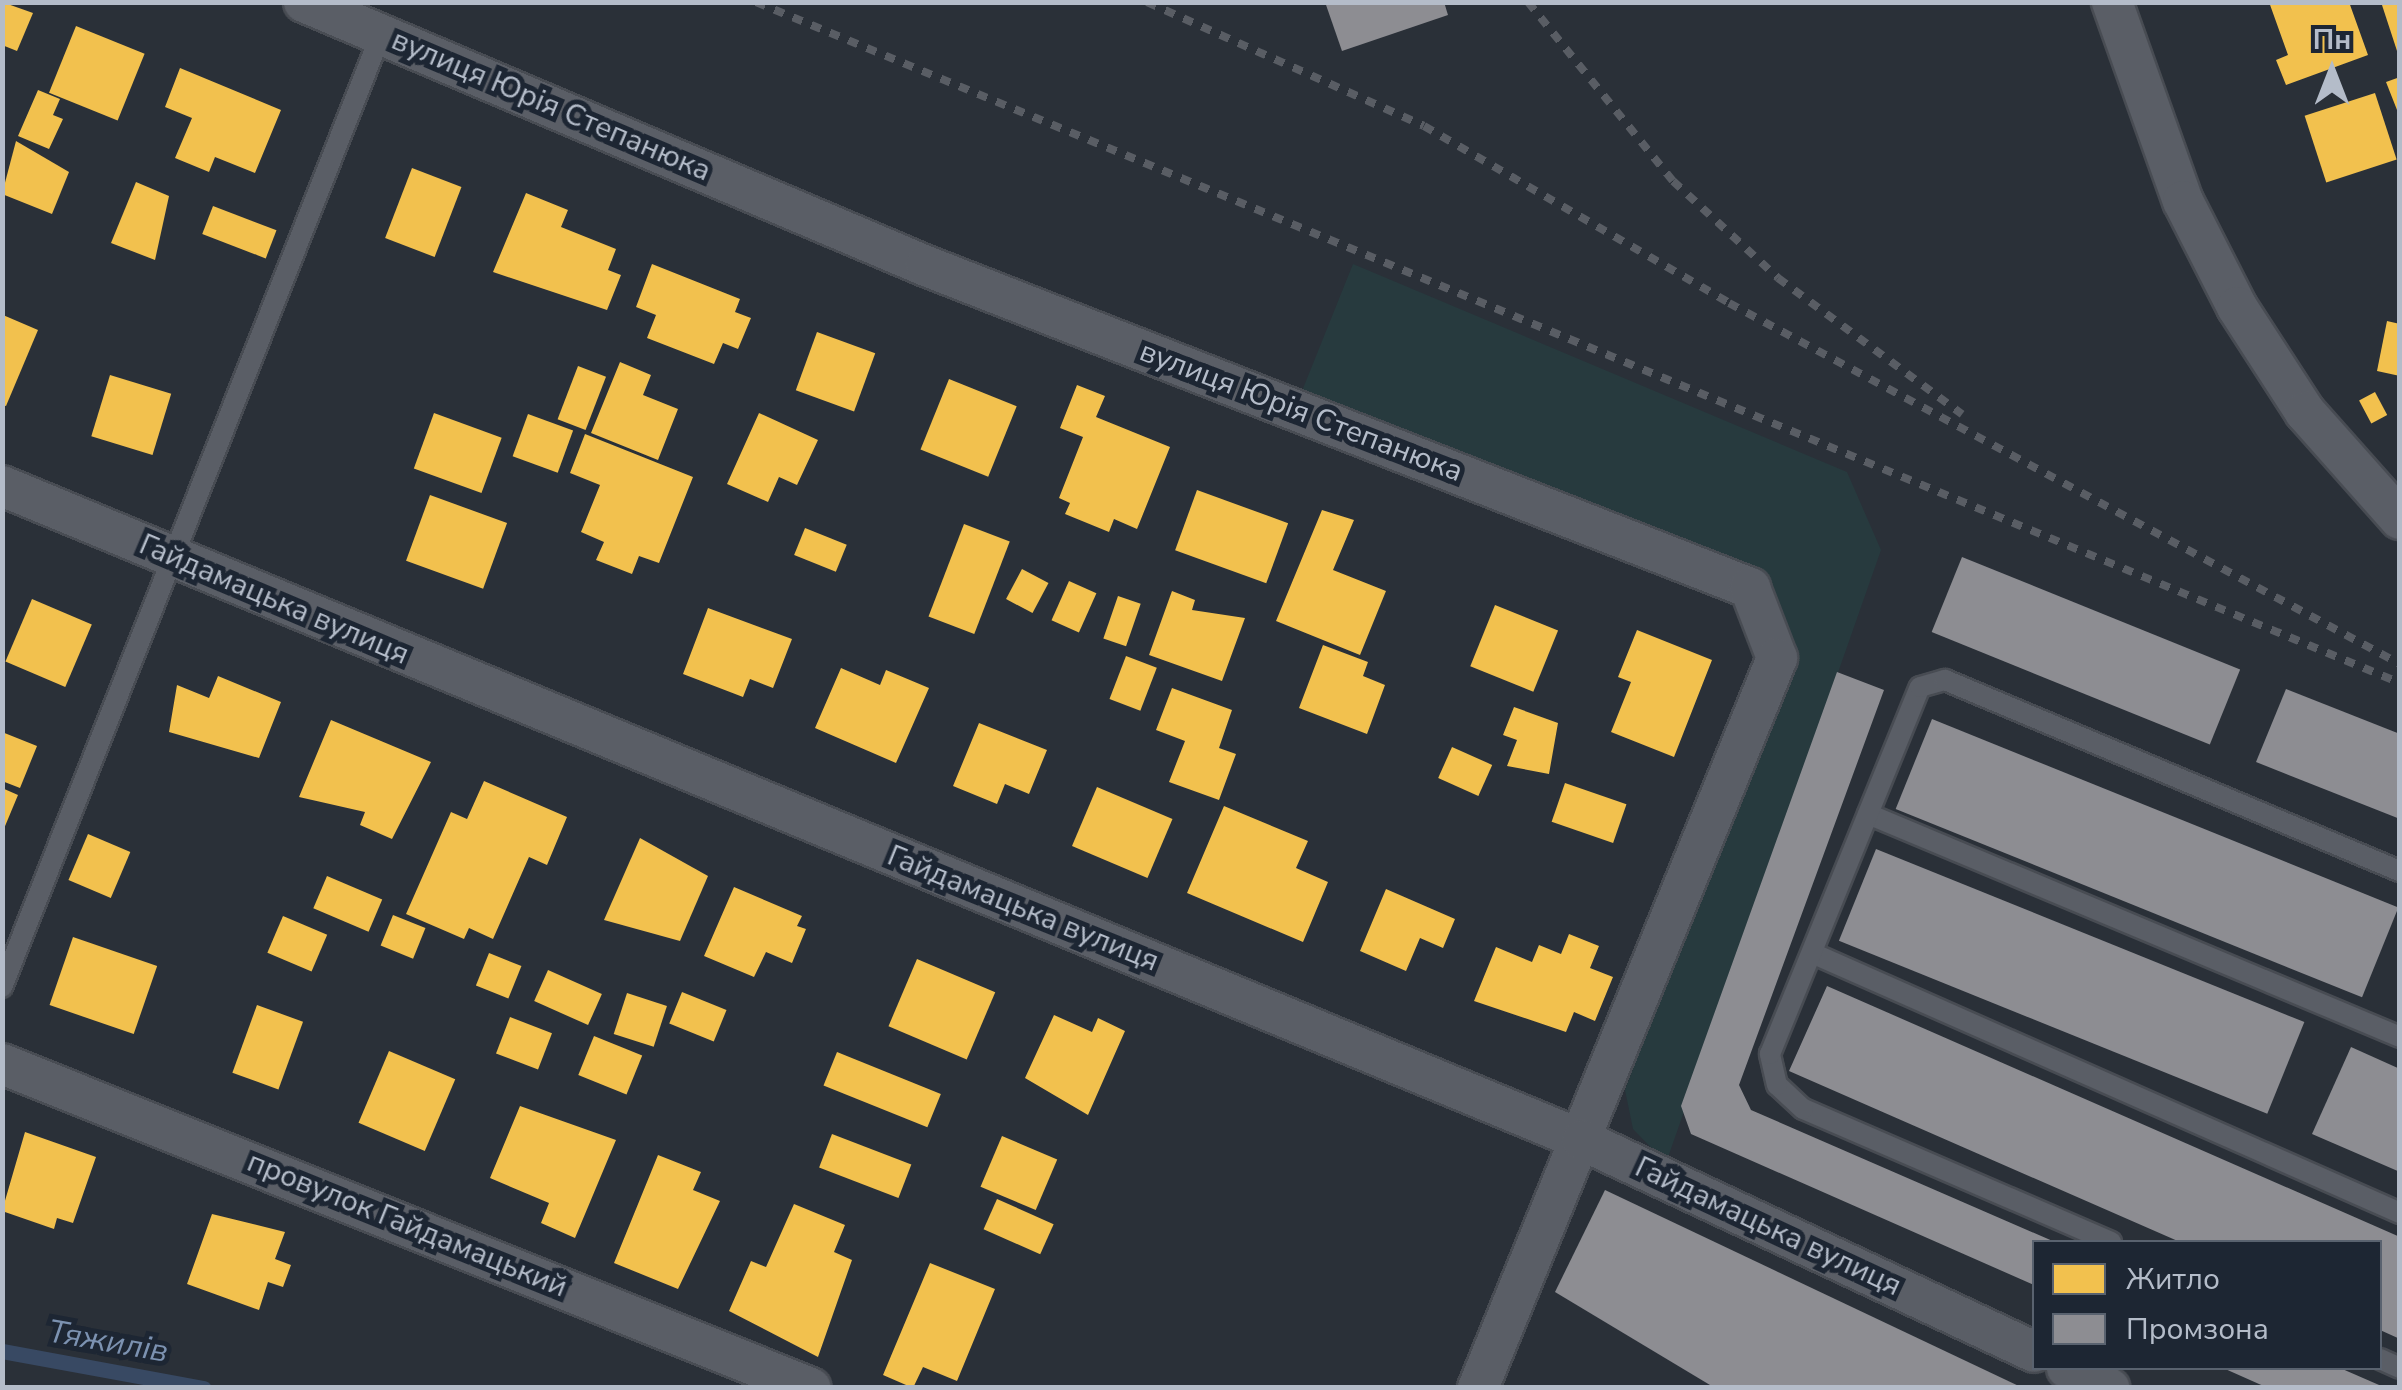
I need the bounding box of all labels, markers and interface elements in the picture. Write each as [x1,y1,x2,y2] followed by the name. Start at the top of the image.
[2282,20,2382,120] north arrow
[2313,21,2351,59] text: Пн
[386,22,716,190] street label: вулиця Юрія Степанюка
[1134,334,1468,490] street label: вулиця Юрія Степанюка
[134,527,414,673] street label: Гайдамацька вулиця
[882,838,1164,980] street label: Гайдамацька вулиця
[242,1144,572,1306] street label: провулок Гайдамацький
[1629,1150,1907,1304] street label: Гайдамацька вулиця
[2032,1240,2382,1370] legend
[2126,1259,2220,1300] text: Житло
[2126,1309,2269,1350] text: Промзона
[45,1313,171,1371] water label: Тяжилів

